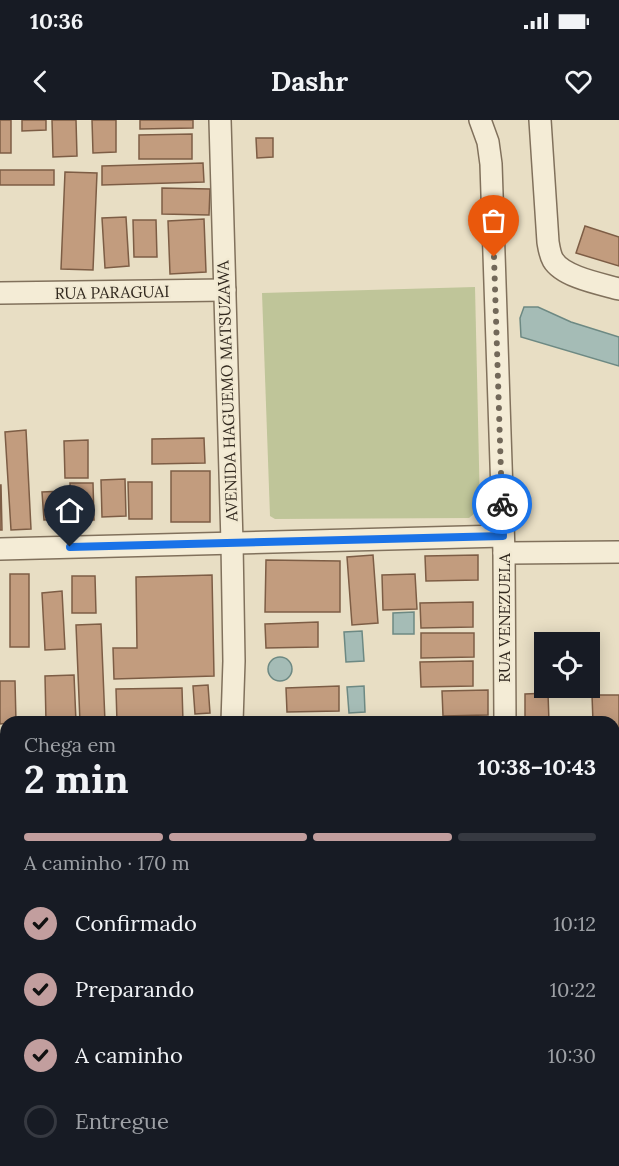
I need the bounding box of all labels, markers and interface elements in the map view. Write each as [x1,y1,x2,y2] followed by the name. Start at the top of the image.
[30,7,83,35] text: 10:36
[271,64,348,98] text: Dashr
[24,65,57,98] icon: back
[562,65,595,98] icon: heart
[468,195,519,257] pin
[477,204,510,237] icon: bag
[212,259,242,523] street label: AVENIDA HAGUEMO MATSUZAWA
[54,281,170,303] street label: RUA PARAGUAI
[472,474,532,534] courier
[44,485,95,547] pin
[486,488,519,521] icon: bike
[53,494,86,527] icon: home
[494,552,514,683] street label: RUA VENEZUELA
[534,632,600,698] map controls
[534,632,600,698] button: locate
[24,732,116,757] text: Chega em
[478,753,596,781] text: 10:38–10:43
[24,754,129,804] text: 2 min
[24,850,190,875] text: A caminho · 170 m
[24,907,57,940] icon: check
[75,909,197,937] text: Confirmado
[553,911,596,936] text: 10:12
[24,973,57,1006] icon: check
[75,975,194,1003] text: Preparando
[550,977,596,1002] text: 10:22
[24,1039,57,1072] icon: check
[75,1041,183,1069] text: A caminho
[548,1043,596,1068] text: 10:30
[75,1107,169,1135] text: Entregue

